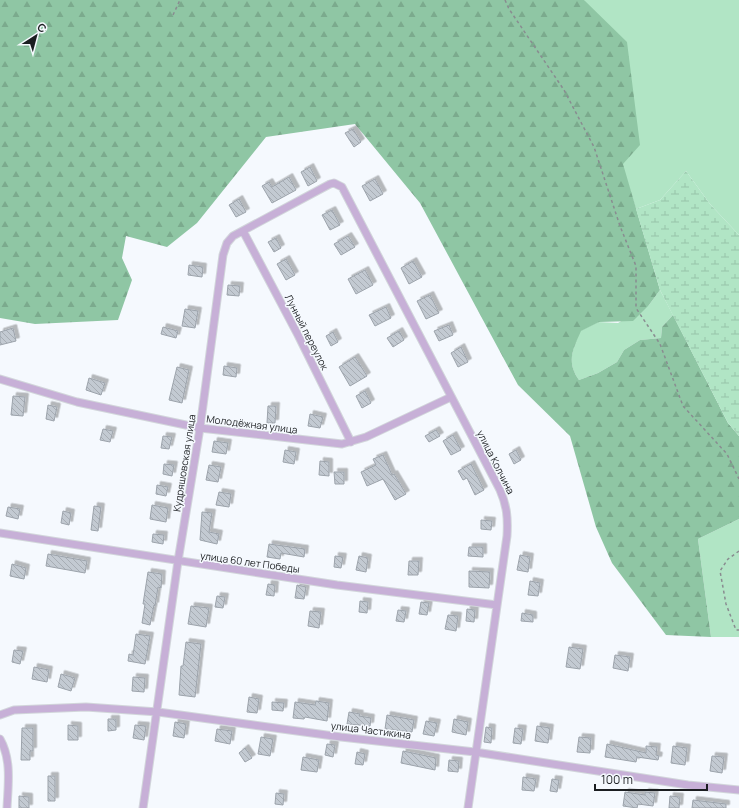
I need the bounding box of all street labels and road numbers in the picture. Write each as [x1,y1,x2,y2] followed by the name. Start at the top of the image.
[282,292,333,373] street label: Лунный переулок
[206,411,298,437] street label: Молодёжная улица
[169,413,199,513] street label: Кудряшовская улица
[474,428,518,496] street label: улица Колчина
[199,548,301,576] street label: улица 60 лет Победы
[330,718,412,742] street label: улица Частикина

